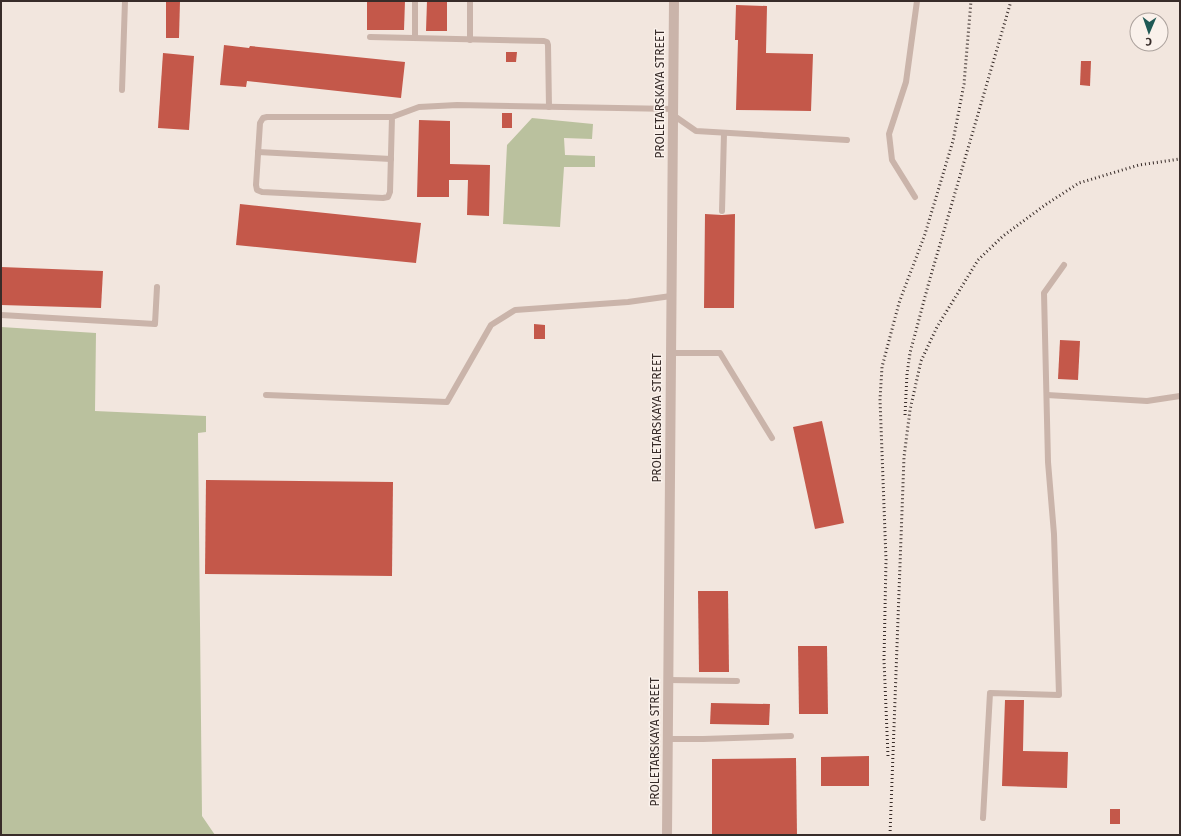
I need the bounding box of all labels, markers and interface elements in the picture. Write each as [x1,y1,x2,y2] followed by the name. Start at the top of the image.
[1129,12,1169,52] north arrow
[653,29,667,159] street label: PROLETARSKAYA STREET
[1145,35,1152,48] text: С
[650,353,664,483] street label: PROLETARSKAYA STREET
[648,677,662,807] street label: PROLETARSKAYA STREET

